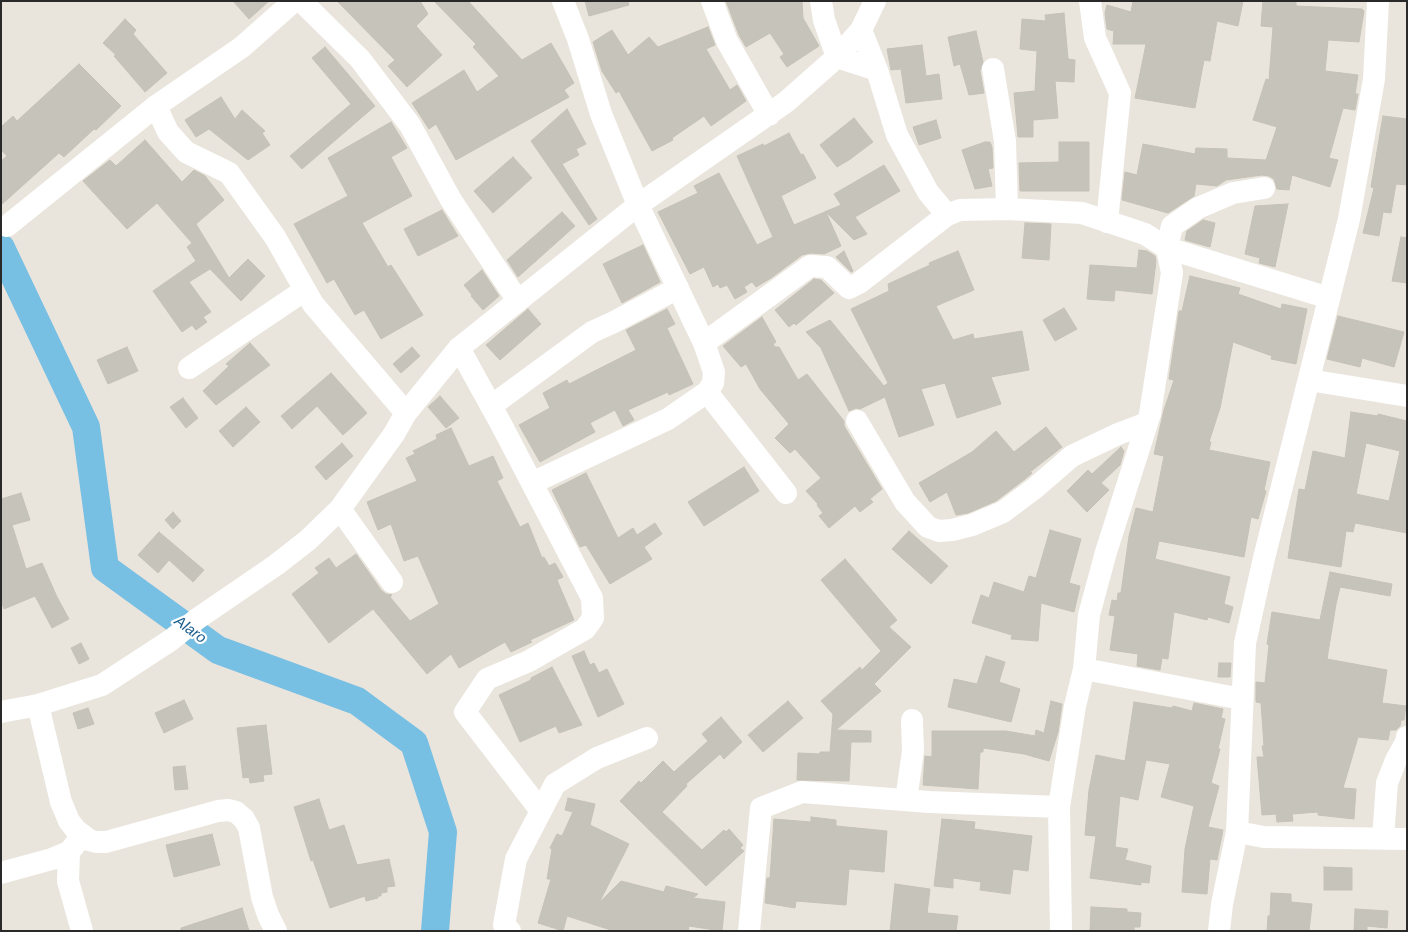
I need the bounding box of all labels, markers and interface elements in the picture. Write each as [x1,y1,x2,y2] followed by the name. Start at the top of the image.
[171,612,209,648] water label: Alaro

